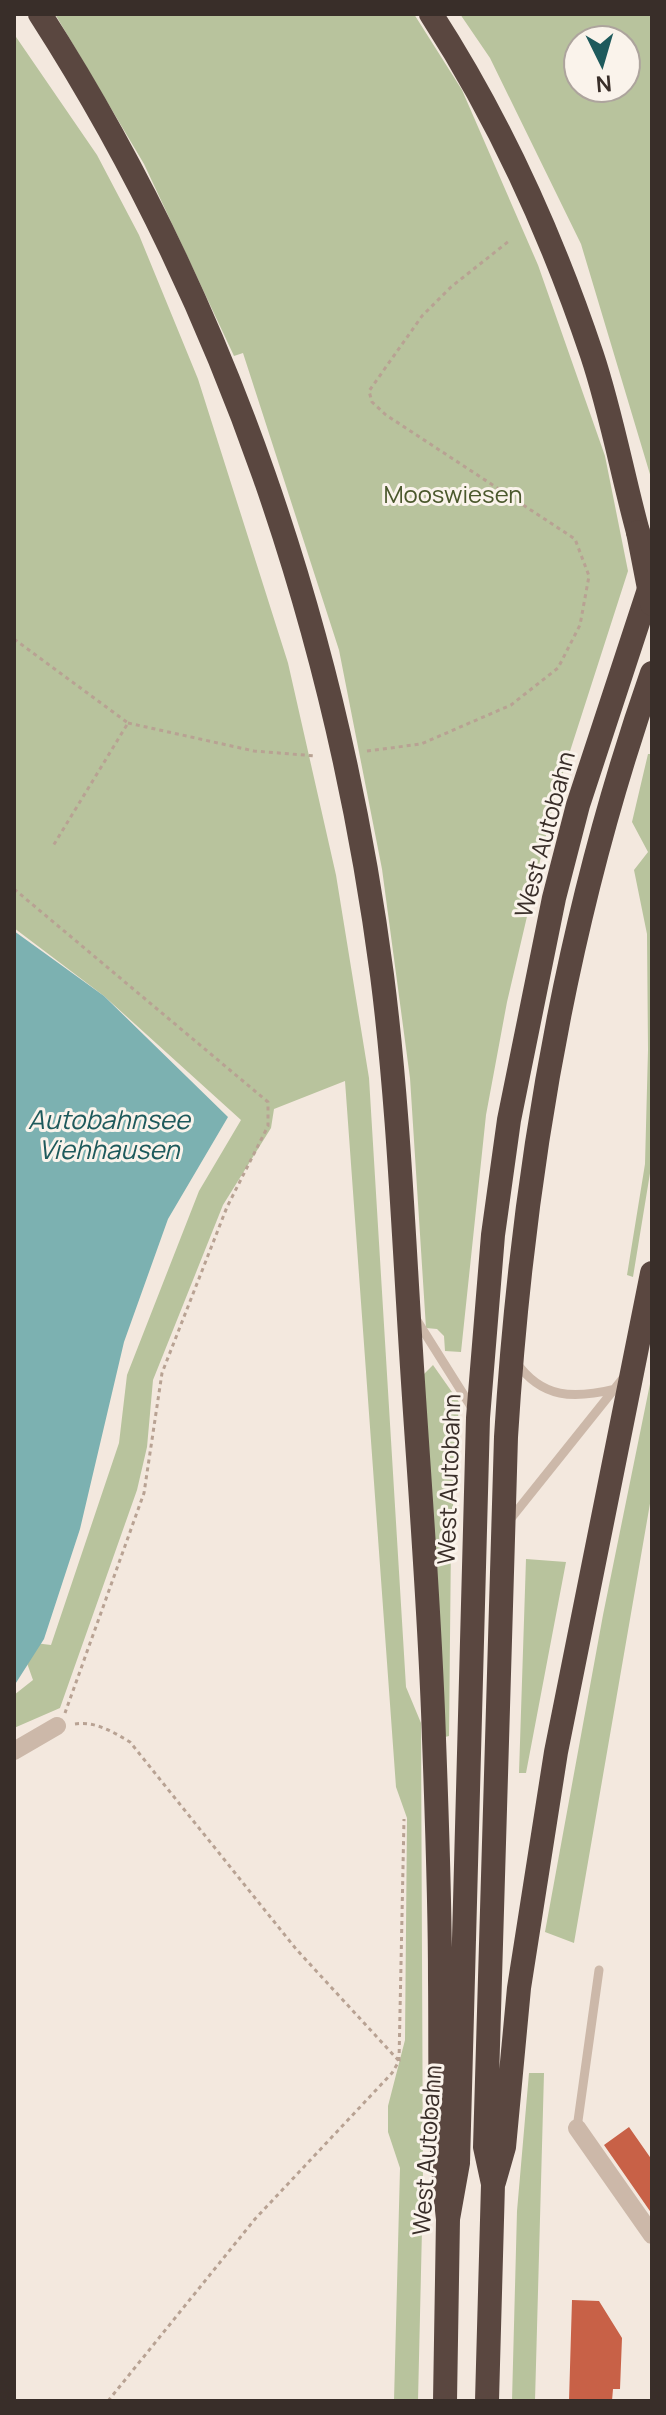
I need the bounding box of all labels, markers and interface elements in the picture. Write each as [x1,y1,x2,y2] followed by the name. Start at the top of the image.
[562,24,642,104] north arrow
[595,68,613,100] text: N
[383,477,523,510] park label: Mooswiesen
[506,747,582,921] street label: West Autobahn
[28,1101,192,1167] water label: Autobahnsee Viehhausen
[429,1393,467,1565] street label: West Autobahn
[404,2064,448,2236] street label: West Autobahn

